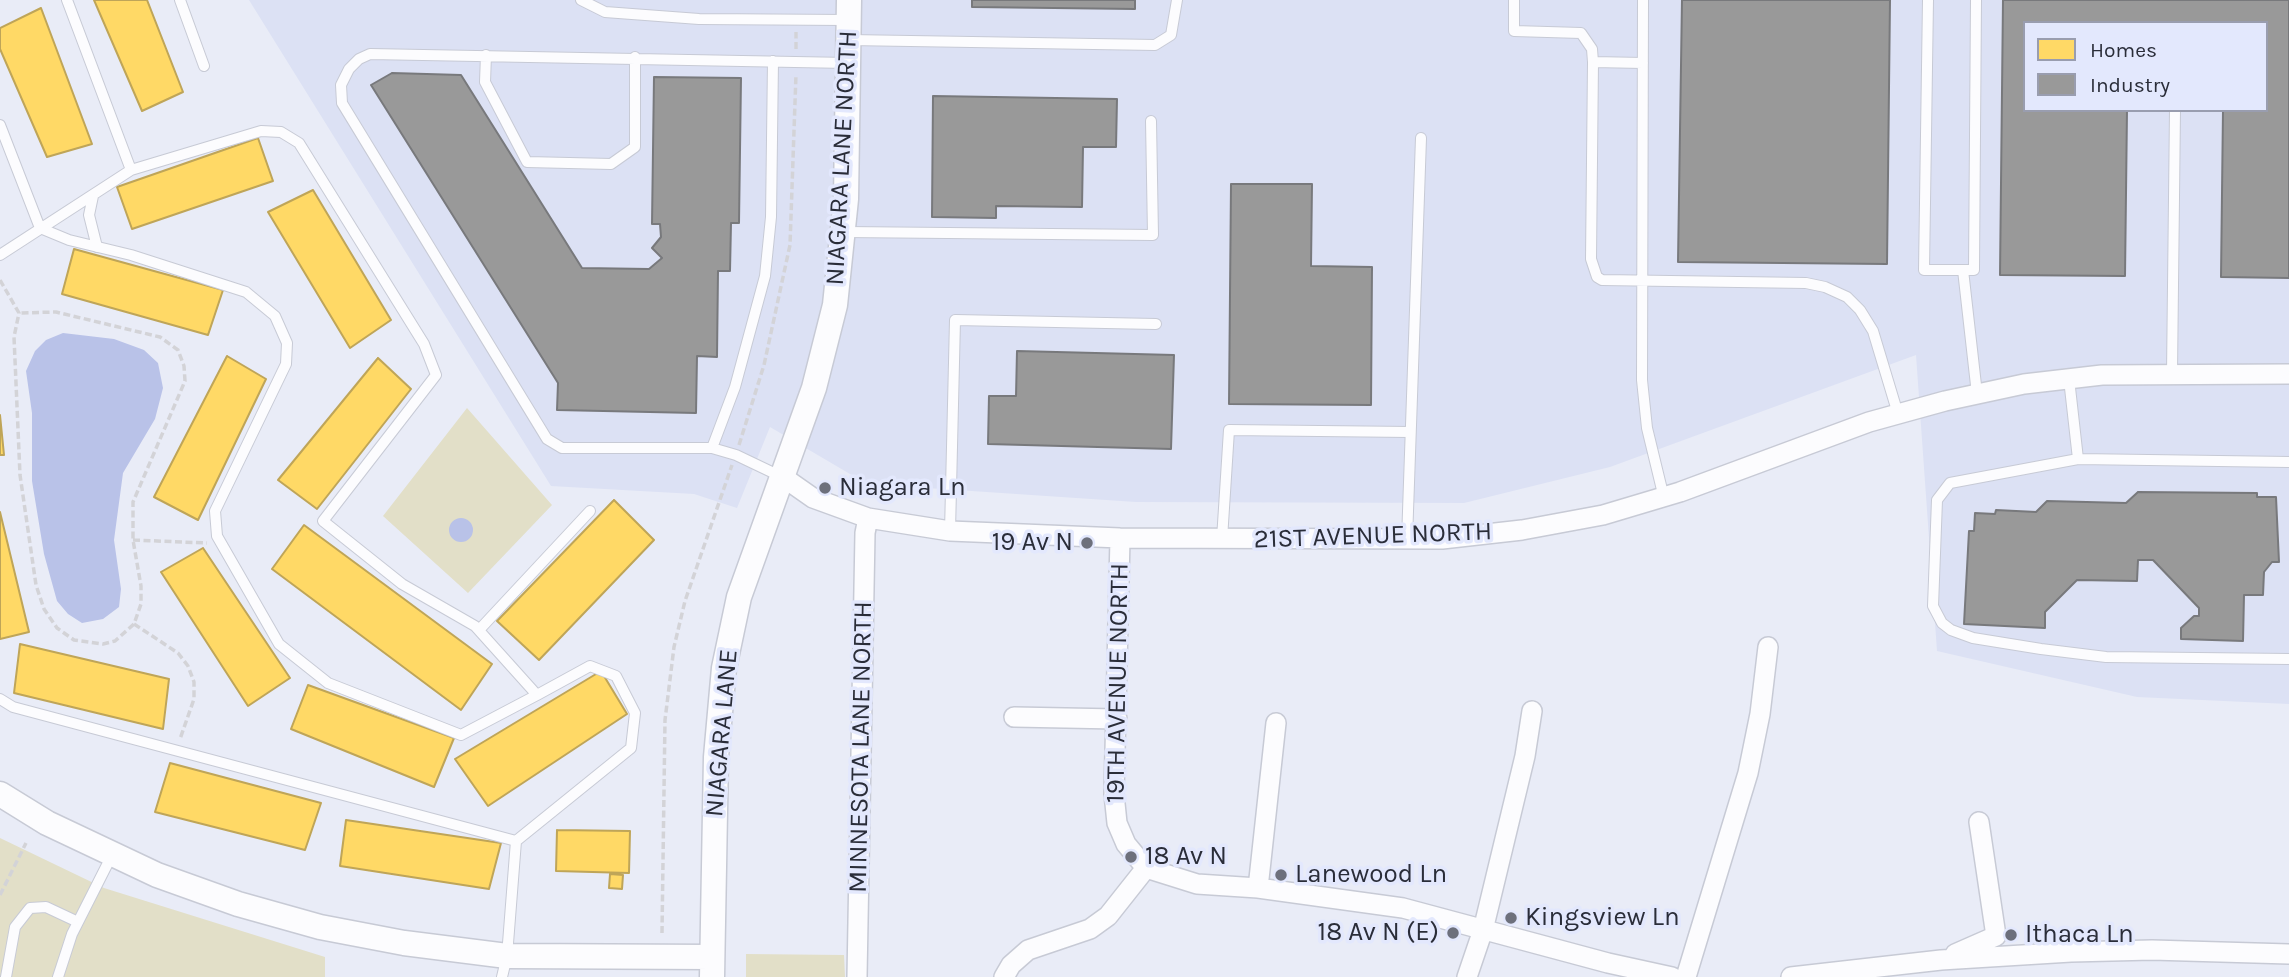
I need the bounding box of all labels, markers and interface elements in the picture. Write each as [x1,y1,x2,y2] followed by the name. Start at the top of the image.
[2023,21,2268,112] legend
[820,30,864,286] street label: NIAGARA LANE NORTH
[2090,38,2157,62] text: Homes
[2090,73,2170,97] text: Industry
[839,472,966,504] place label: Niagara Ln
[817,480,833,496] marker: Niagara Ln
[1253,516,1493,556] street label: 21ST AVENUE NORTH
[992,527,1073,559] place label: 19 Av N
[1079,535,1095,551] marker: 19 Av N
[1100,563,1136,803] street label: 19TH AVENUE NORTH
[843,601,879,893] street label: MINNESOTA LANE NORTH
[699,648,745,818] street label: NIAGARA LANE
[1145,841,1227,873] place label: 18 Av N
[1123,849,1139,865] marker: 18 Av N
[1295,859,1447,891] place label: Lanewood Ln
[1273,867,1289,883] marker: Lanewood Ln
[1525,902,1680,934] place label: Kingsview Ln
[1503,910,1519,926] marker: Kingsview Ln
[1318,917,1439,949] place label: 18 Av N (E)
[2025,919,2134,951] place label: Ithaca Ln
[1445,925,1461,941] marker: 18 Av N (E)
[2003,927,2019,943] marker: Ithaca Ln

